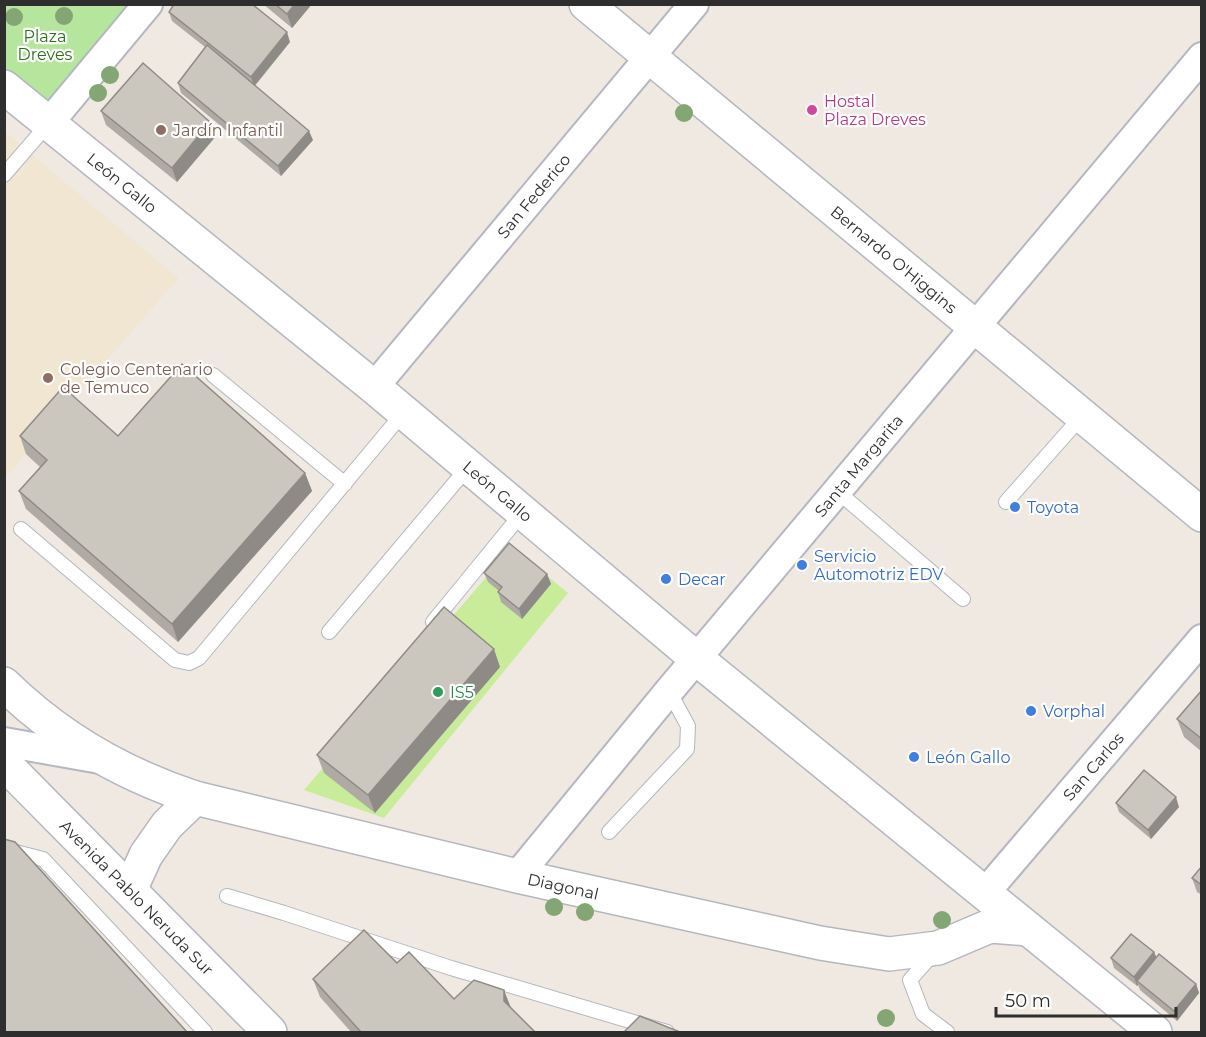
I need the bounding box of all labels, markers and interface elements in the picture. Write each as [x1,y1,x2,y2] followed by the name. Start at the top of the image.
[18,27,73,64] park label: Plaza Dreves
[824,92,926,129] place label: Hostal Plaza Dreves
[805,103,819,117] marker: Hostal Plaza Dreves
[172,121,283,140] place label: Jardín Infantil
[154,123,168,137] marker: Jardín Infantil
[83,149,161,217] street label: León Gallo
[493,150,575,242] street label: San Federico
[827,202,961,318] street label: Bernardo O'Higgins
[60,360,213,397] place label: Colegio Centenario de Temuco
[41,371,55,385] marker: Colegio Centenario de Temuco
[811,411,907,521] street label: Santa Margarita
[459,457,536,526] street label: León Gallo
[1027,498,1079,517] place label: Toyota
[1008,500,1022,514] marker: Toyota
[814,547,944,584] place label: Servicio Automotriz EDV
[795,558,809,572] marker: Servicio Automotriz EDV
[678,570,726,589] place label: Decar
[659,572,673,586] marker: Decar
[450,683,474,702] place label: IS5
[431,685,445,699] marker: IS5
[1043,702,1105,721] place label: Vorphal
[1024,704,1038,718] marker: Vorphal
[1059,729,1128,805] street label: San Carlos
[926,748,1010,767] place label: León Gallo
[907,750,921,764] marker: León Gallo
[56,816,217,979] street label: Avenida Pablo Neruda Sur
[526,870,601,904] street label: Diagonal
[996,980,1176,1018] scale bar
[1005,990,1051,1012] text: 50 m

